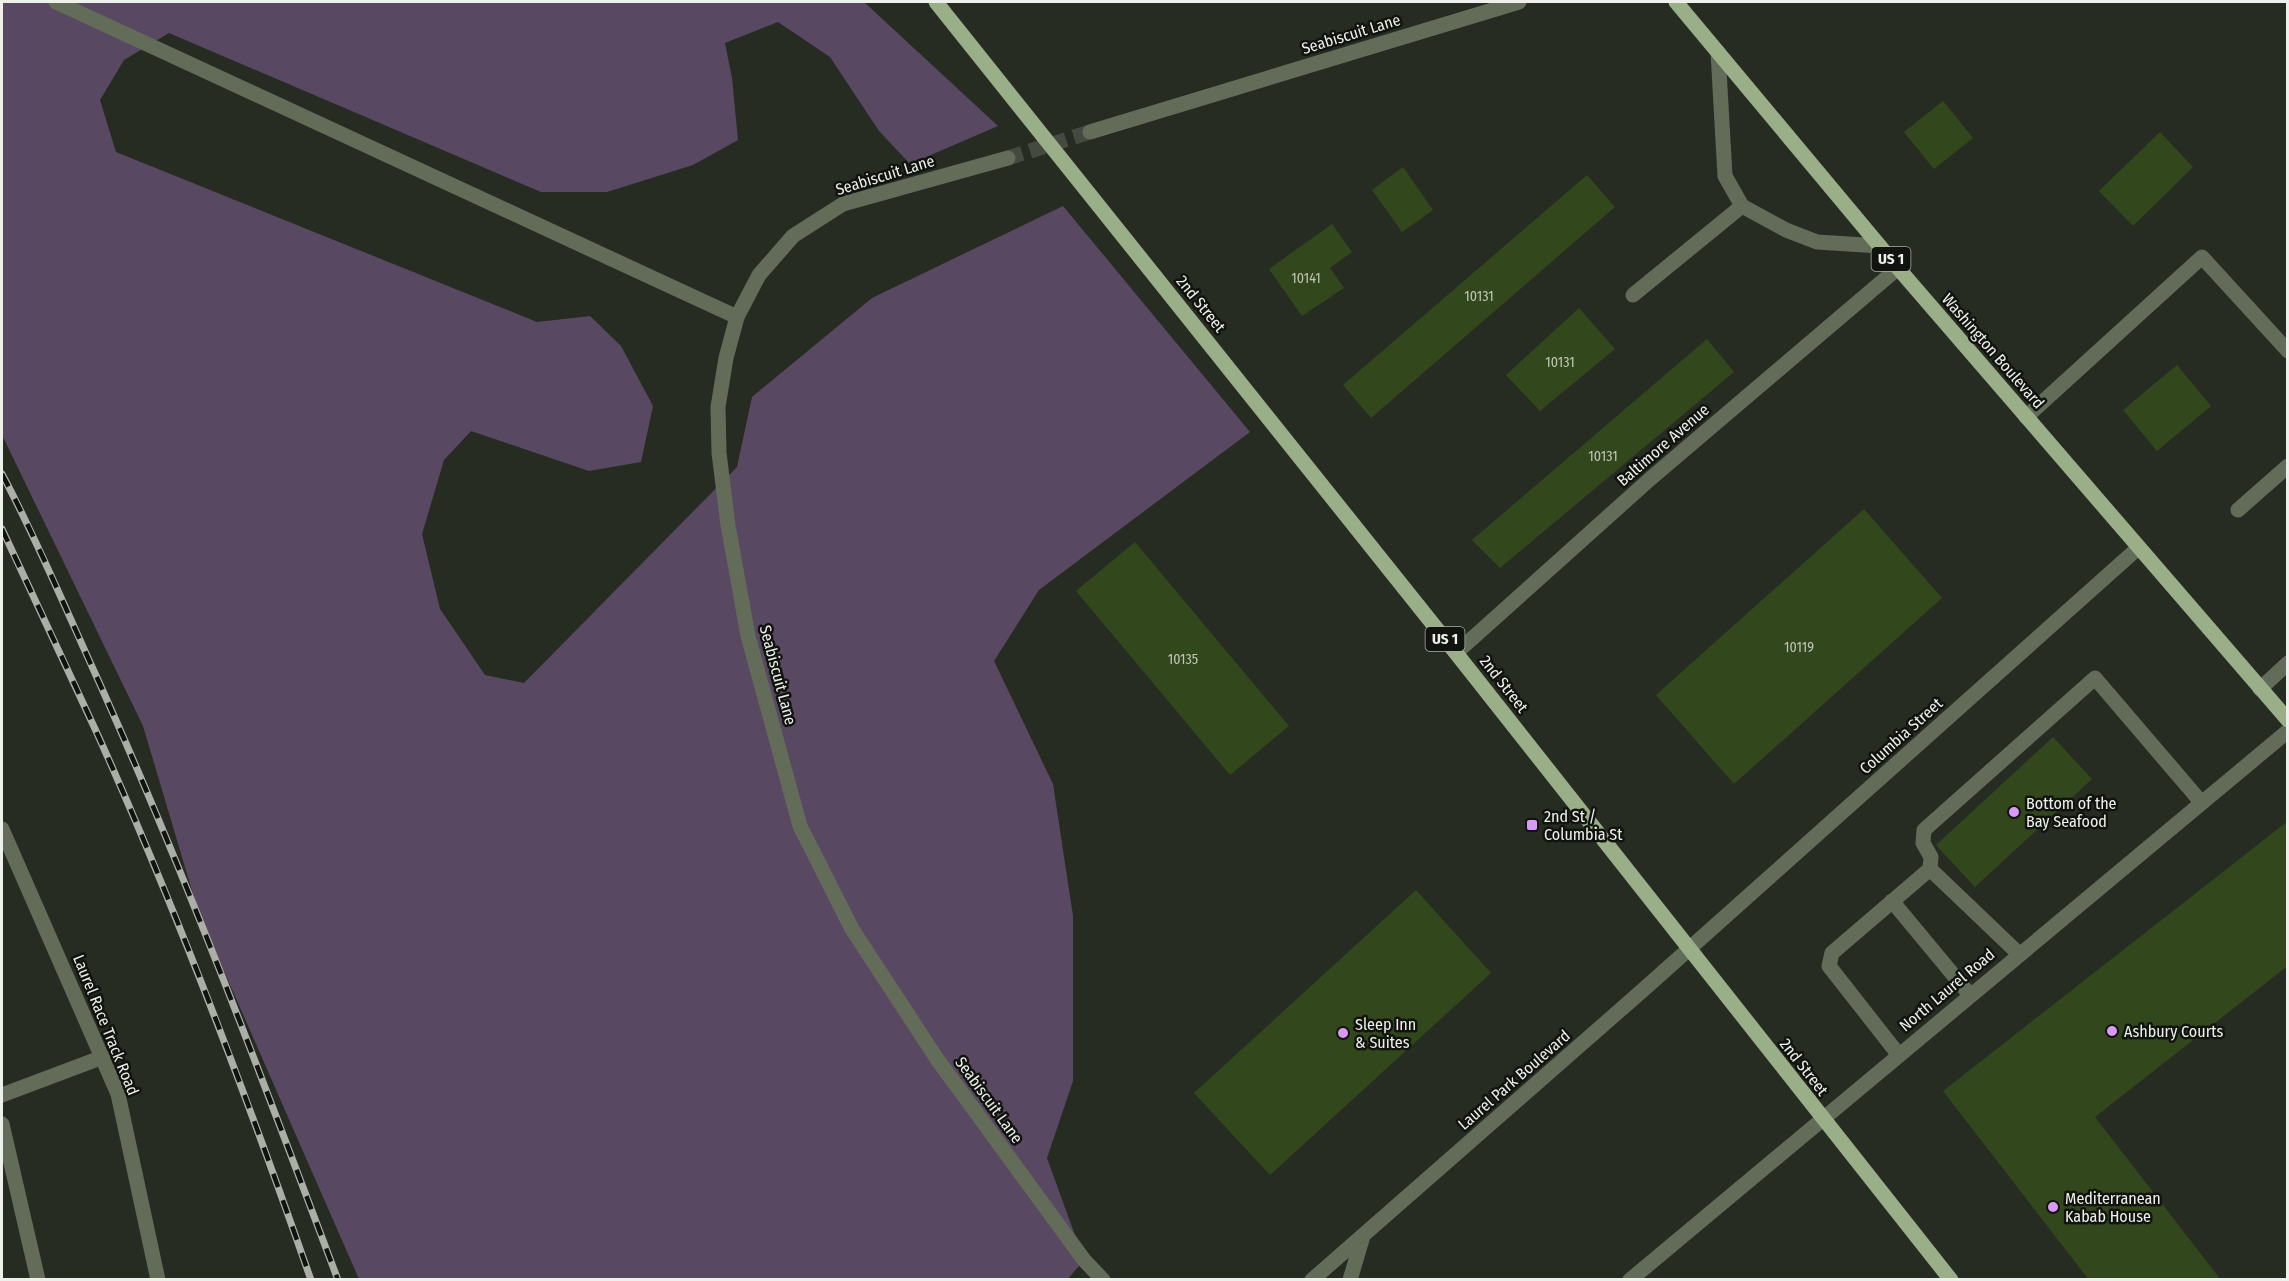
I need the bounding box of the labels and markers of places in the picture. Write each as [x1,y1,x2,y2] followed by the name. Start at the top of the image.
[2026,794,2117,831] place label: Bottom of the Bay Seafood
[2007,805,2021,819] marker: Bottom of the Bay Seafood
[1544,807,1623,844] place label: 2nd St / Columbia St
[1525,818,1539,832] marker: 2nd St / Columbia St
[1355,1015,1416,1052] place label: Sleep Inn & Suites
[2124,1022,2223,1041] place label: Ashbury Courts
[2105,1024,2119,1038] marker: Ashbury Courts
[1336,1026,1350,1040] marker: Sleep Inn & Suites
[2065,1189,2161,1226] place label: Mediterranean Kabab House
[2046,1200,2060,1214] marker: Mediterranean Kabab House

